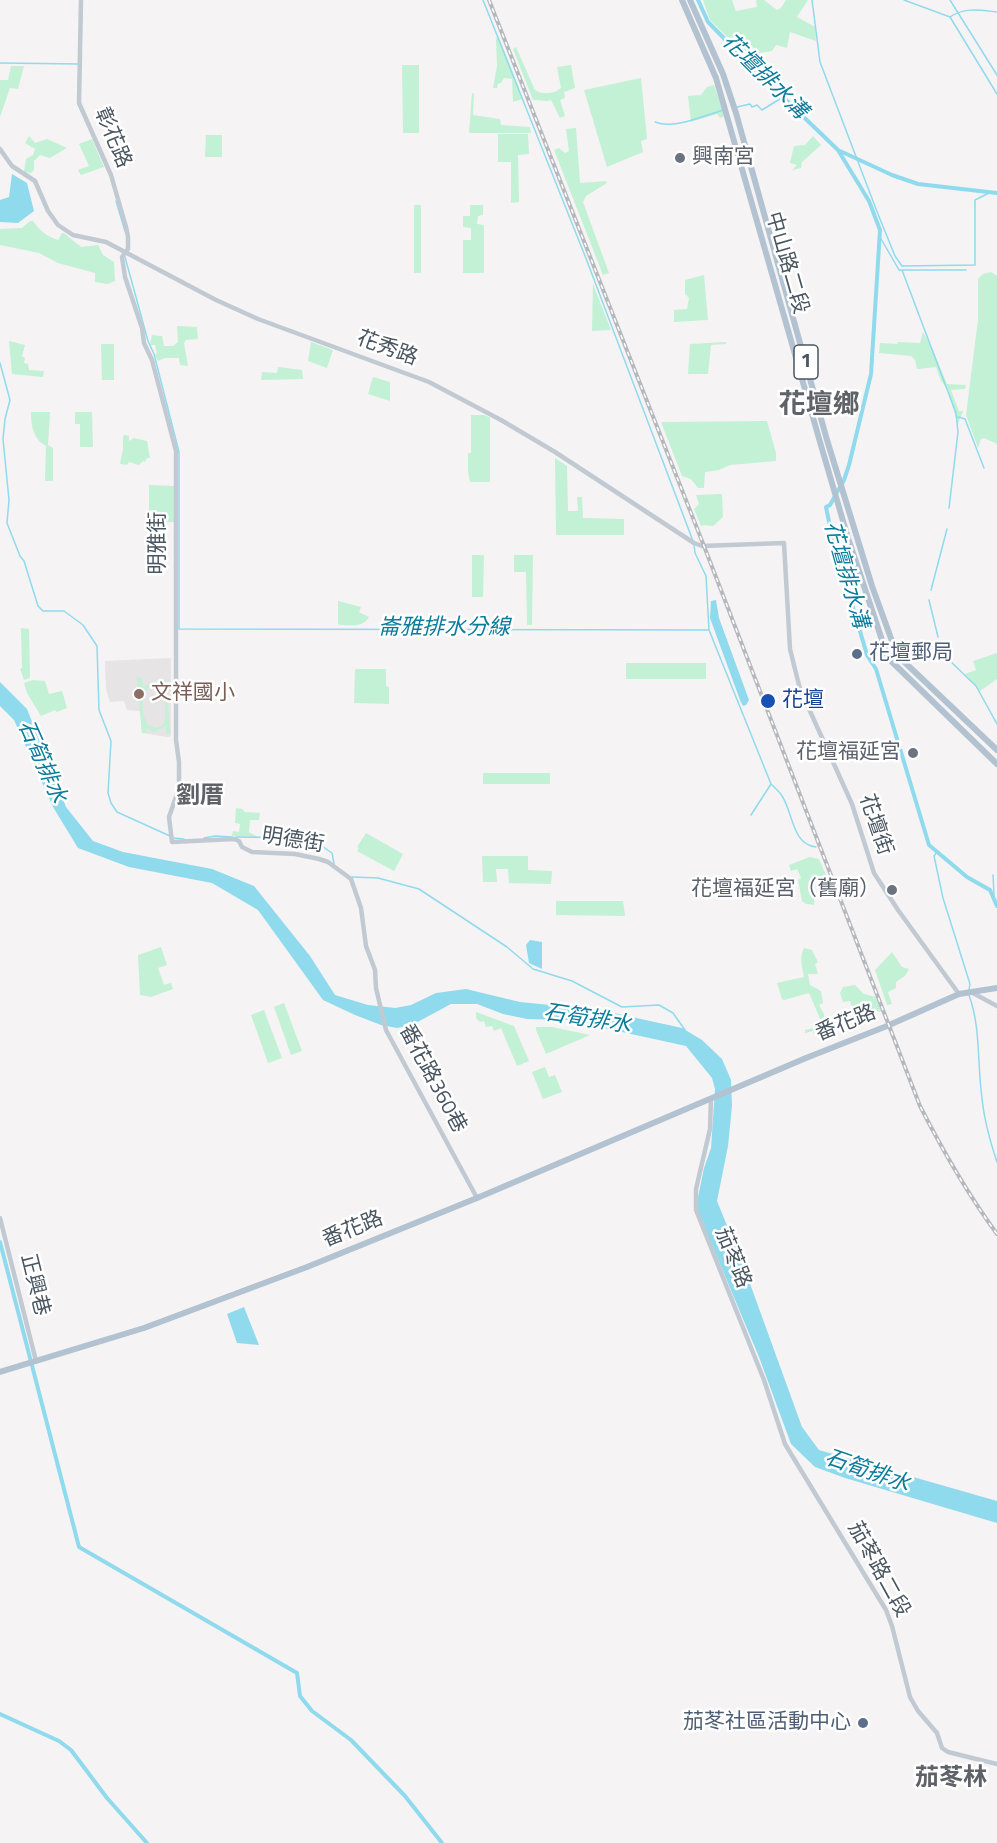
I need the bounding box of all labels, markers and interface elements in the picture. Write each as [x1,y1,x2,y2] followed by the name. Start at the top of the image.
[716,29,812,125] water label: 花壇排水溝
[88,104,136,172] street label: 彰花路
[692,145,755,171] place label: 興南宮
[673,151,687,165] marker: 興南宮
[759,209,813,317] street label: 中山路二段
[353,326,421,372] street label: 花秀路
[794,345,818,379] road number: 1
[779,390,859,422] district label: 花壇鄉
[146,512,172,574] street label: 明雅街
[817,518,873,632] water label: 花壇排水溝
[378,616,510,642] water label: 崙雅排水分線
[869,641,953,667] place label: 花壇郵局
[850,647,864,661] marker: 花壇郵局
[151,681,235,707] place label: 文祥國小
[132,687,146,701] marker: 文祥國小
[782,688,824,714] place label: 花壇
[759,692,777,710] marker: 花壇
[11,716,71,808] water label: 石筍排水
[796,740,901,766] place label: 花壇福延宮
[906,746,920,760] marker: 花壇福延宮
[176,783,224,811] district label: 劉厝
[853,791,897,859] street label: 花壇街
[260,824,326,858] street label: 明德街
[691,877,880,903] place label: 花壇福延宮（舊廟）
[885,883,899,897] marker: 花壇福延宮（舊廟）
[541,1000,633,1040] water label: 石筍排水
[812,1001,880,1047] street label: 番花路
[393,1020,471,1138] street label: 番花路360巷
[319,1207,387,1253] street label: 番花路
[709,1224,755,1292] street label: 茄苳路
[14,1251,54,1319] street label: 正興巷
[821,1445,913,1499] water label: 石筍排水
[842,1518,914,1622] street label: 茄苳路二段
[683,1710,851,1736] place label: 茄苳社區活動中心
[856,1716,870,1730] marker: 茄苳社區活動中心
[915,1765,987,1793] district label: 茄苳林

